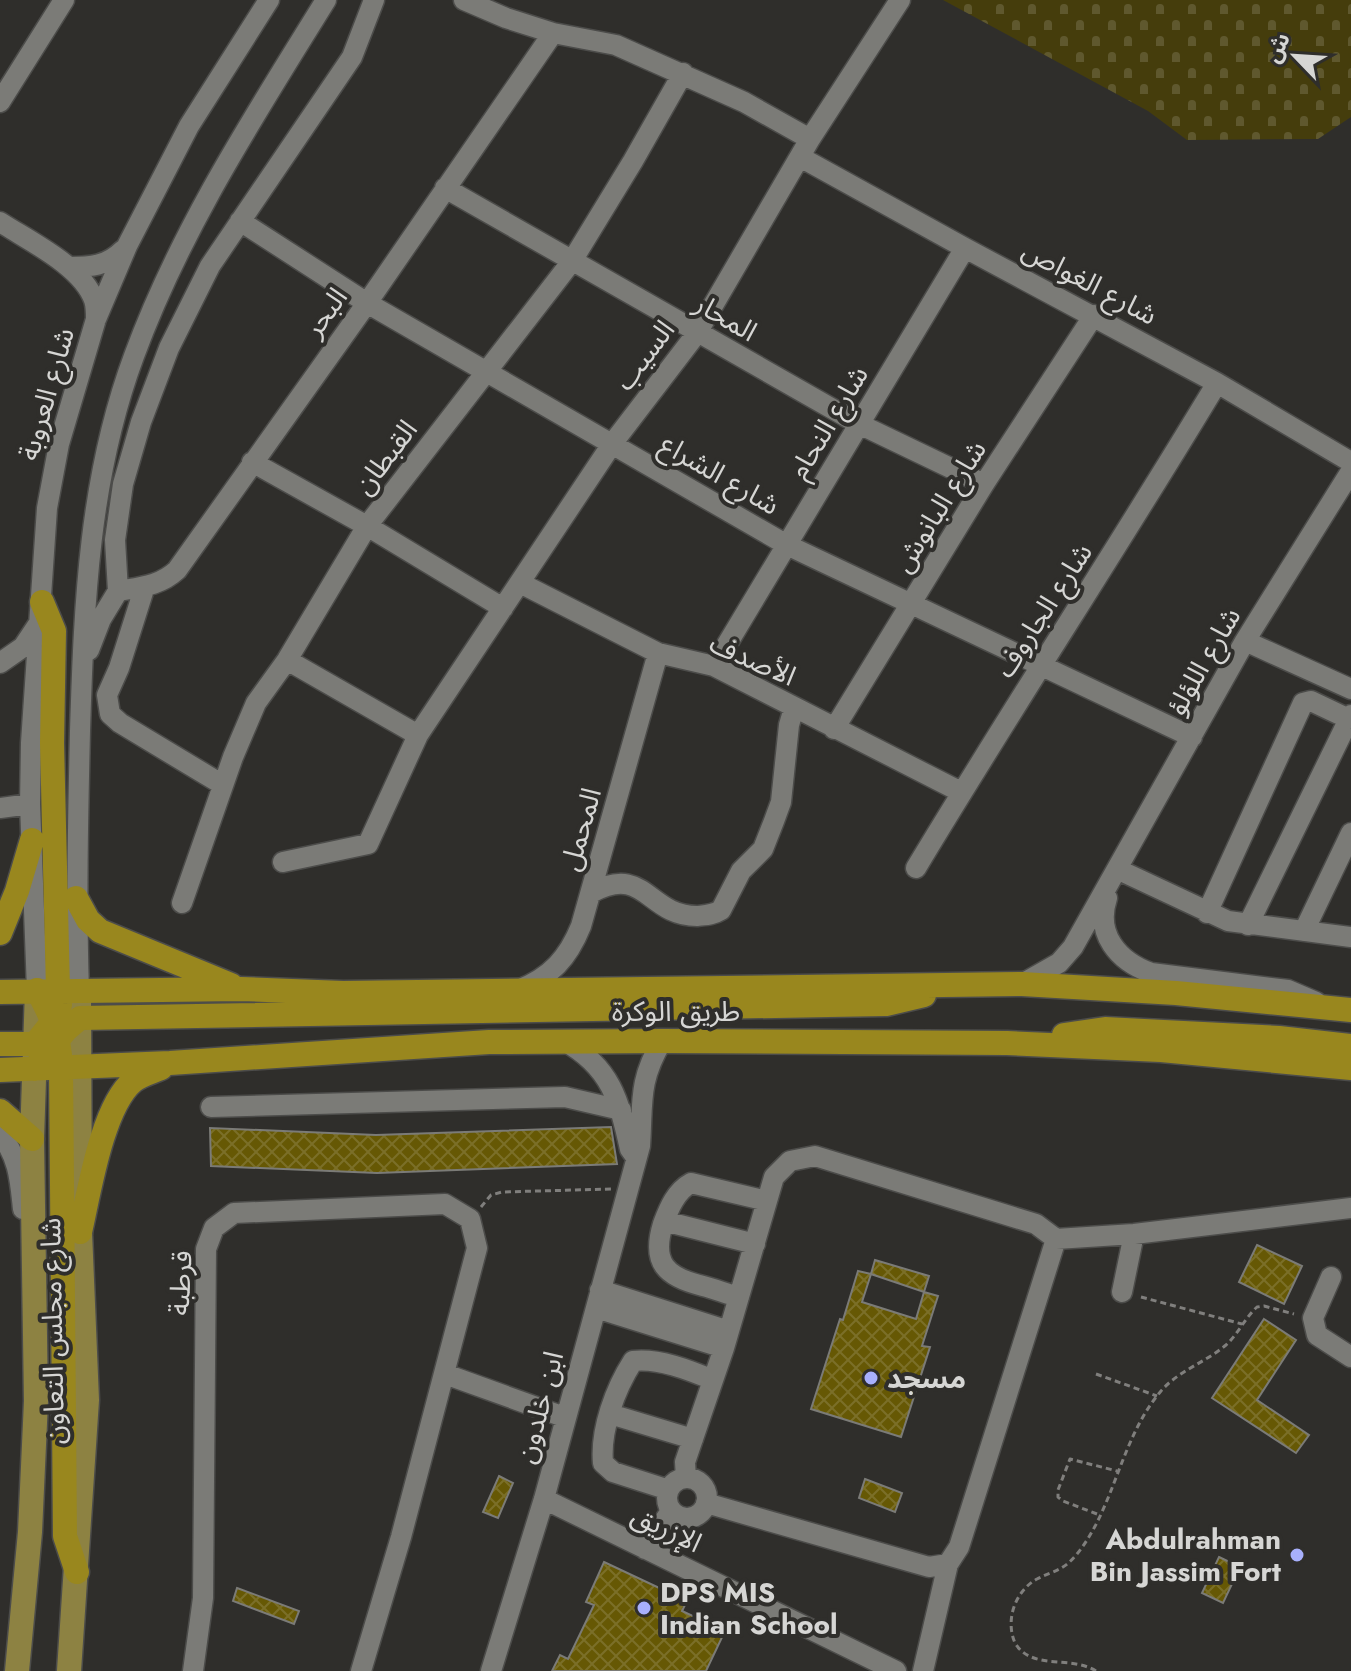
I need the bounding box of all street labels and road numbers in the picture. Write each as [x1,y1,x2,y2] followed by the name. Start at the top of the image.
[1015,230,1165,335] street label: شارع الغواص
[293,279,357,346] street label: البحر
[686,283,765,352] street label: المحار
[604,311,684,399] street label: السيب
[8,323,85,465] street label: شارع العروبة
[778,358,878,487] street label: شارع النحام
[344,411,427,503] street label: القبطان
[652,424,787,525] street label: شارع الشراع
[882,432,996,580] street label: شارع البانوش
[985,535,1102,686] street label: شارع الجاروف
[1156,599,1251,723] street label: شارع اللؤلؤ
[703,622,803,697] street label: الأصدف
[549,783,612,875] street label: المحمل
[612,991,740,1032] street label: طريق الوكرة
[30,1217,75,1445] street label: شارع مجلس التعاون
[158,1250,203,1317] street label: قرطبة
[505,1347,574,1468] street label: ابن خلدون
[625,1494,709,1563] street label: الإزريق

